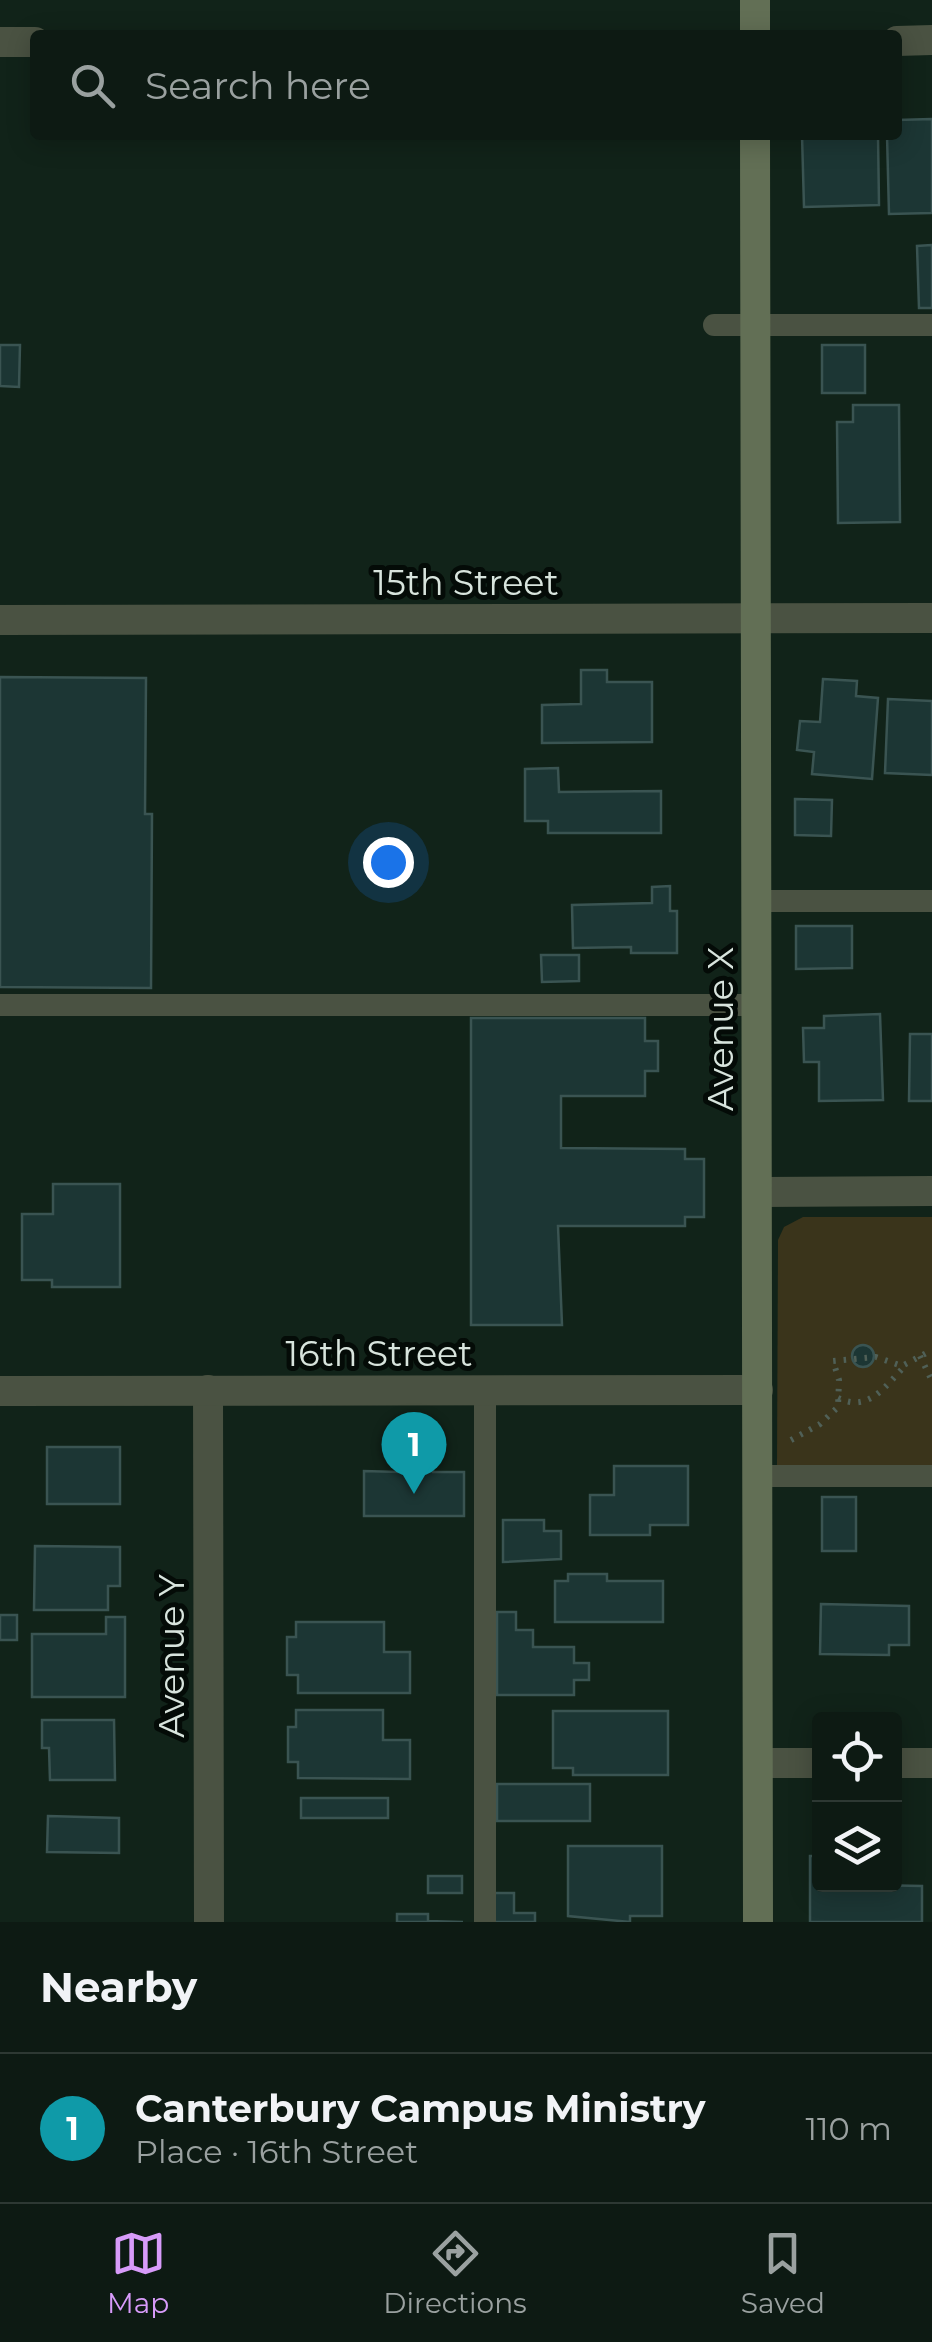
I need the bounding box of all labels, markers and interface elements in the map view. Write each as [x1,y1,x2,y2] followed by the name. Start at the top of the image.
[30,30,902,140] search box
[65,58,120,113] icon: search
[145,62,371,109] text: Search here
[373,561,559,604] street label: 15th Street
[363,837,414,888] your location
[699,947,742,1111] street label: Avenue X
[286,1332,472,1375] street label: 16th Street
[382,1412,446,1494] pin: 1
[150,1573,193,1738] street label: Avenue Y
[812,1712,902,1892] map controls
[812,1712,902,1802] button: locate
[812,1802,902,1892] button: layers
[40,1961,197,2013] text: Nearby
[135,2085,706,2132] text: Canterbury Campus Ministry
[66,2109,79,2148] text: 1
[805,2109,892,2148] text: 110 m
[135,2132,418,2171] text: Place · 16th Street
[107,2226,169,2320] tab: Map
[383,2226,527,2320] tab: Directions
[741,2226,825,2320] tab: Saved

